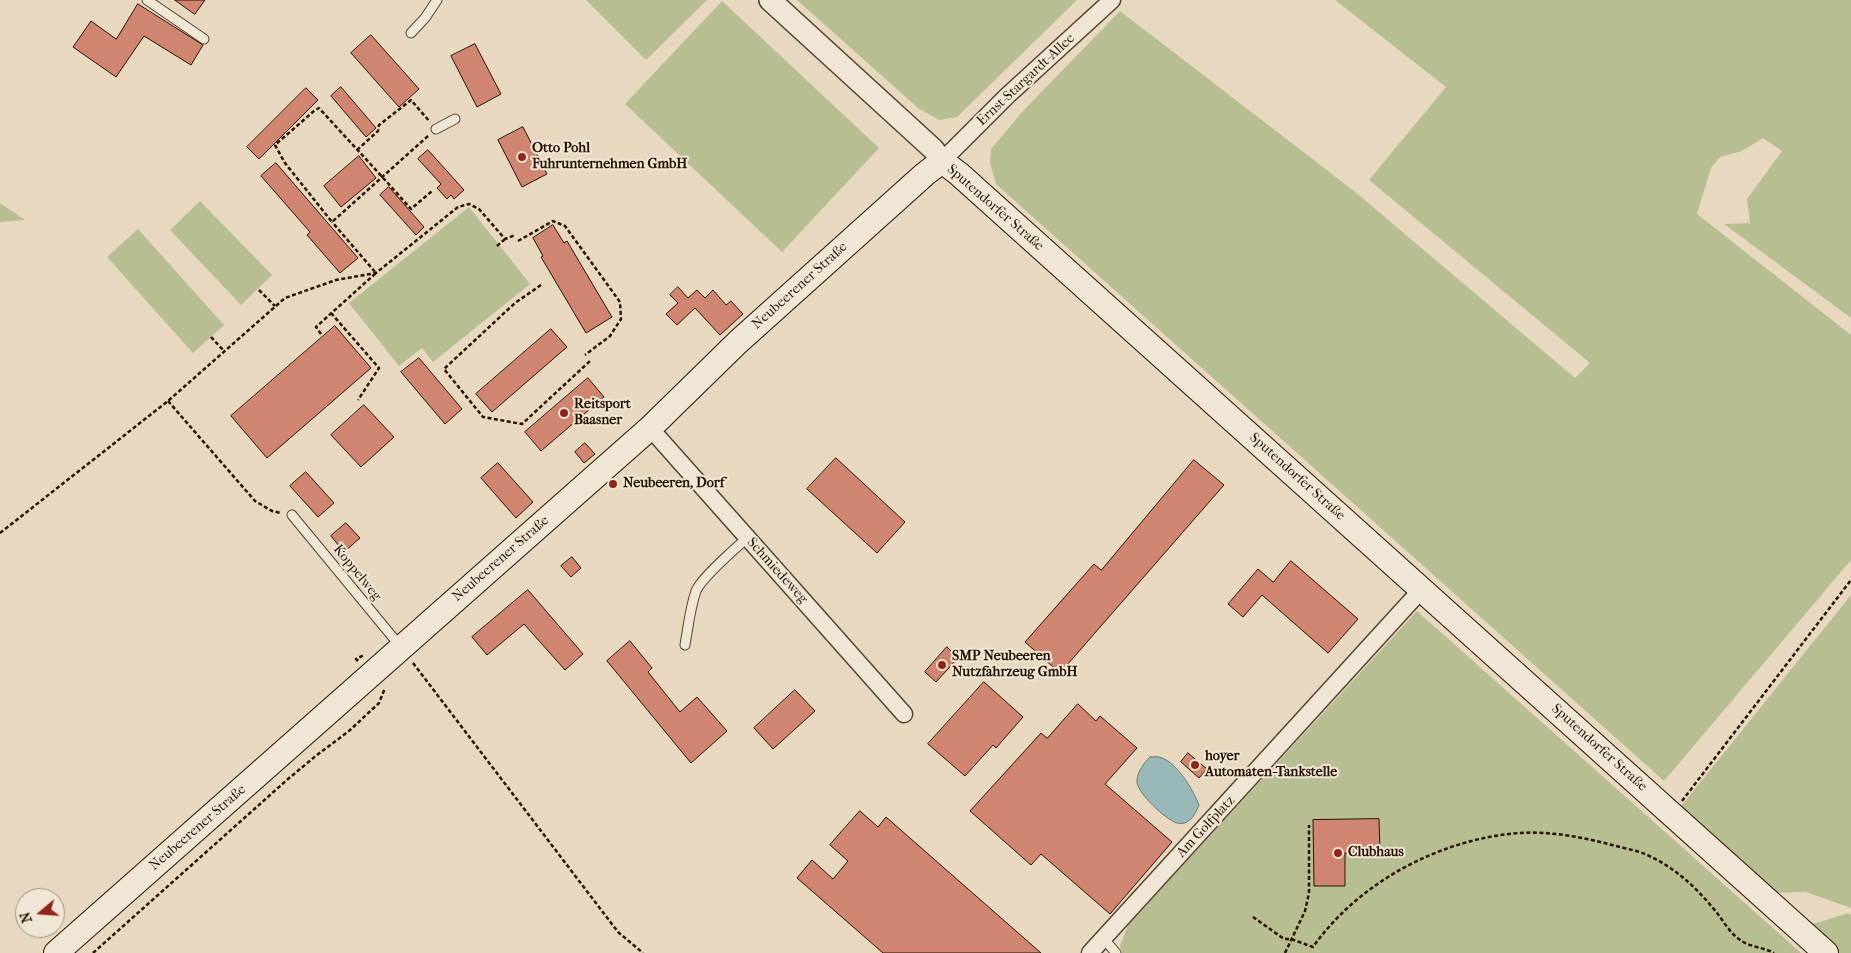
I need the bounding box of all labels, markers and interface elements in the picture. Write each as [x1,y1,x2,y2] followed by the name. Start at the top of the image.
[974,30,1078,130] street label: Ernst-Stargardt-Allee
[532,141,687,174] place label: Otto Pohl Fuhrunternehmen GmbH
[516,151,528,163] marker: Otto Pohl Fuhrunternehmen GmbH
[943,161,1047,255] street label: Sputendorfer Straße
[749,239,851,333] street label: Neubeerener Straße
[574,397,631,430] place label: Reitsport Baasner
[558,407,570,419] marker: Reitsport Baasner
[1246,430,1348,524] street label: Sputendorfer Straße
[623,476,724,492] place label: Neubeeren, Dorf
[607,478,619,490] marker: Neubeeren, Dorf
[449,513,553,605] street label: Neubeerener Straße
[743,535,811,607] street label: Schmiedeweg
[329,542,385,604] street label: Koppelweg
[952,649,1078,682] place label: SMP Neubeeren Nutzfahrzeug GmbH
[936,659,948,671] marker: SMP Neubeeren Nutzfahrzeug GmbH
[1548,701,1650,795] street label: Sputendorfer Straße
[1205,749,1337,782] place label: hoyer Automaten-Tankstelle
[1189,759,1201,771] marker: hoyer Automaten-Tankstelle
[146,782,250,874] street label: Neubeerener Straße
[1173,793,1239,861] street label: Am Golfplatz
[1348,845,1404,861] place label: Clubhaus
[1332,847,1344,859] marker: Clubhaus
[15,888,65,938] north arrow
[16,910,36,925] text: N

